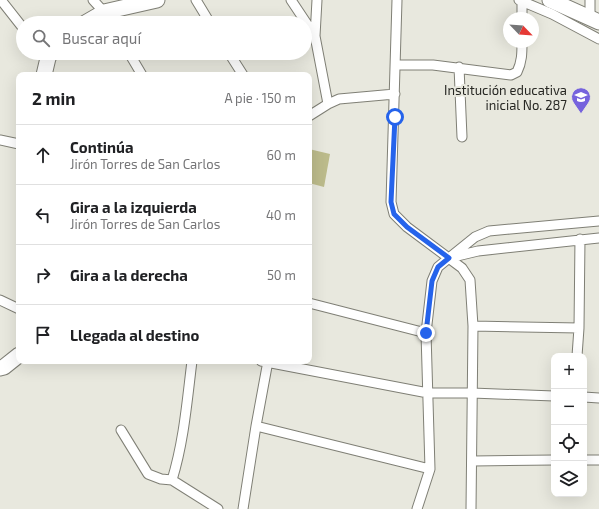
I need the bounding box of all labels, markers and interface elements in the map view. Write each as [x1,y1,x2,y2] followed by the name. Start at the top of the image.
[503,12,539,48] north arrow
[16,16,312,60] search box
[30,27,52,49] icon: search
[62,29,141,47] text: Buscar aquí
[444,82,567,113] place label: Institución educativa inicial No. 287
[570,86,592,114] school or university icon: Institución educativa inicial No. 287
[32,88,75,108] text: 2 min
[224,90,296,106] text: A pie · 150 m
[386,108,404,126] route start
[70,138,133,156] text: Continúa
[32,144,54,166] icon: ahead
[266,147,296,163] text: 60 m
[70,156,220,172] text: Jirón Torres de San Carlos
[70,198,197,216] text: Gira a la izquierda
[32,204,54,226] icon: left
[266,207,296,223] text: 40 m
[70,216,220,232] text: Jirón Torres de San Carlos
[32,264,54,286] icon: right
[70,266,188,284] text: Gira a la derecha
[267,267,296,283] text: 50 m
[32,324,54,346] icon: arrive
[417,324,435,342] route end
[70,326,199,344] text: Llegada al destino
[551,353,587,497] map controls
[551,353,587,389] button: +
[551,389,587,425] button: −
[551,425,587,461] button: locate
[551,461,587,497] button: layers

